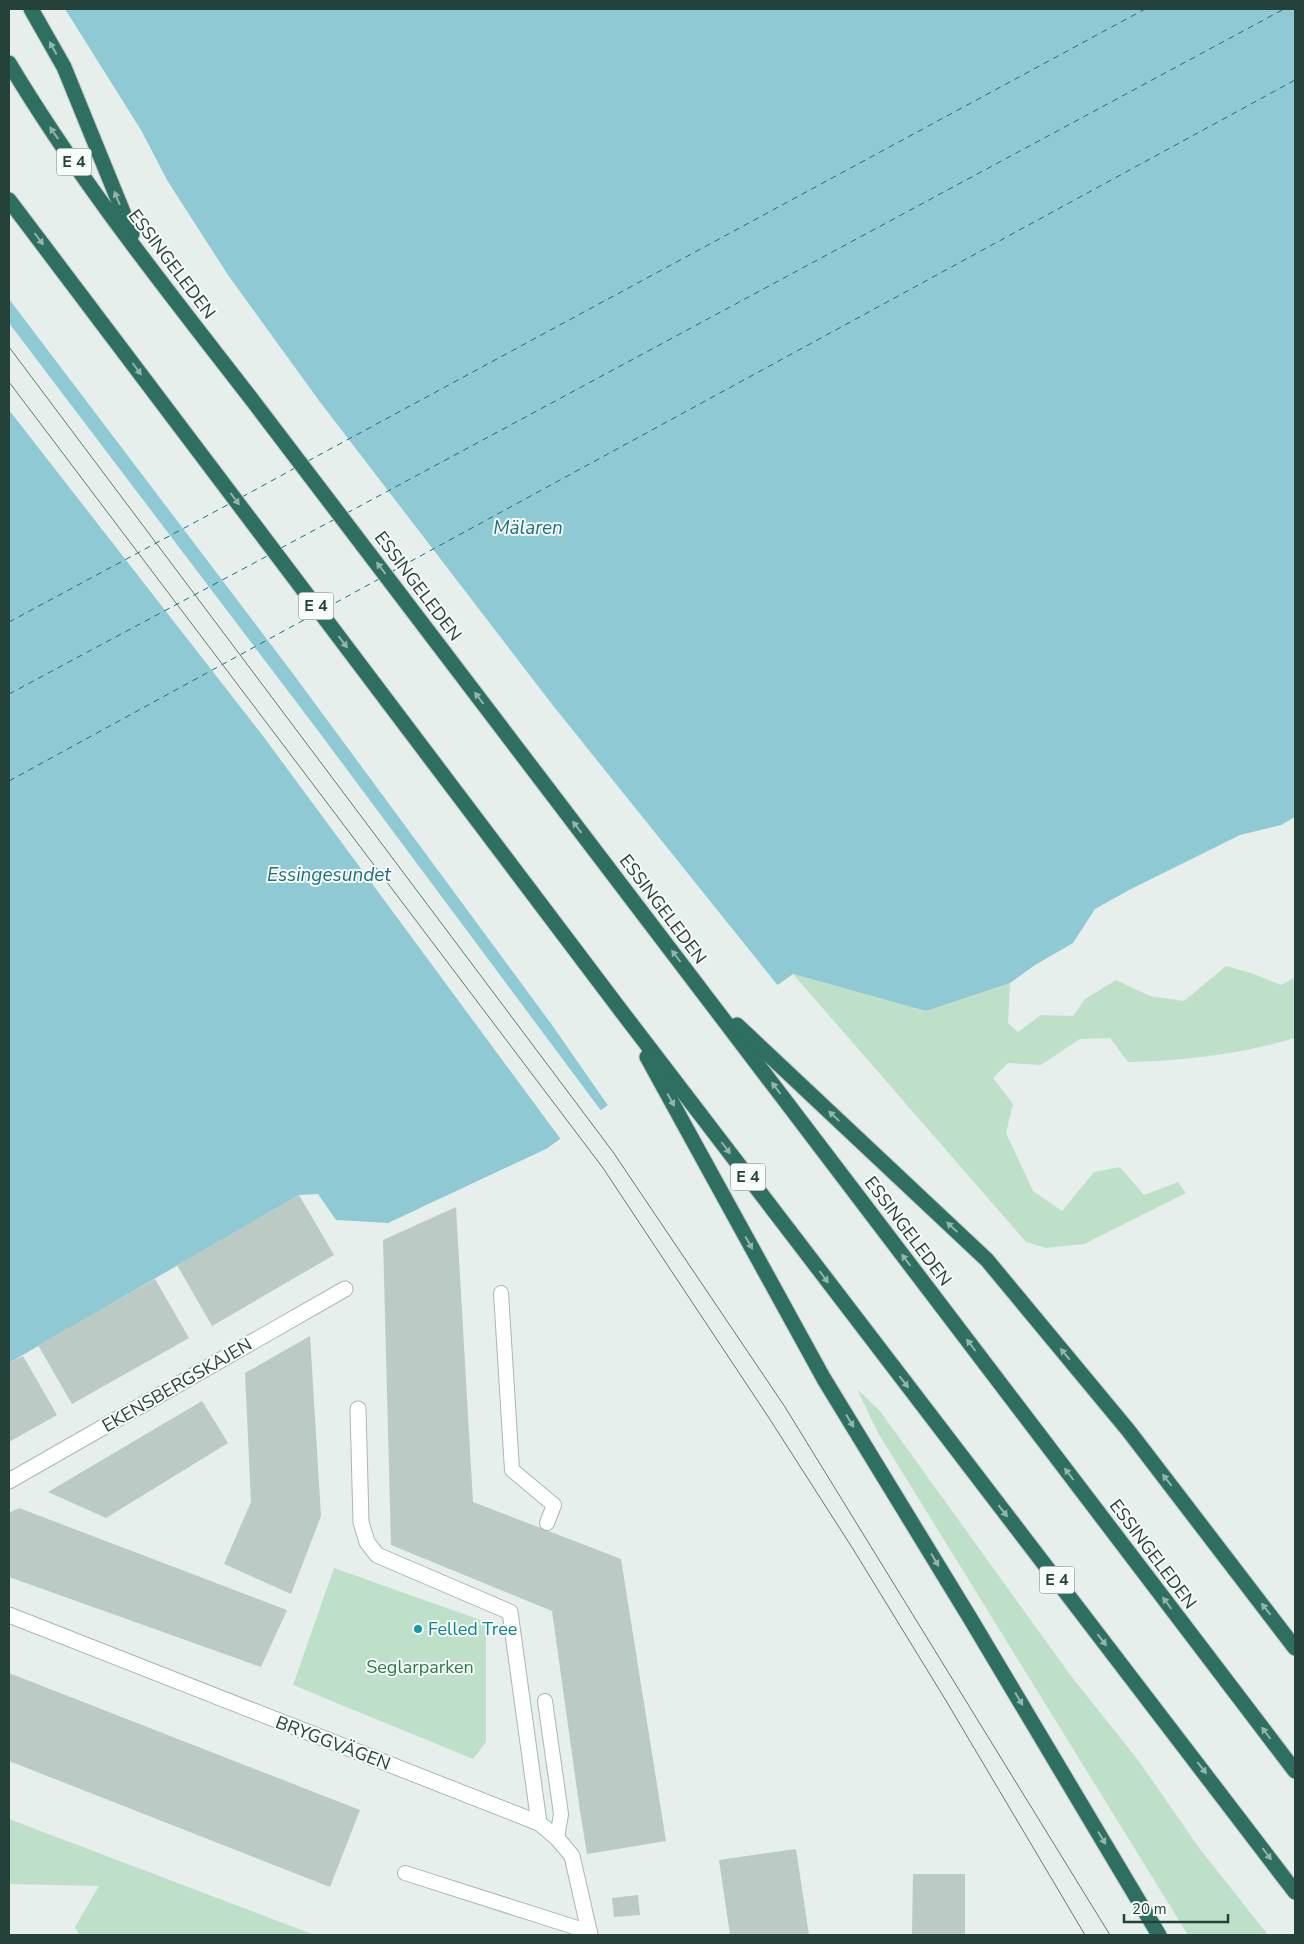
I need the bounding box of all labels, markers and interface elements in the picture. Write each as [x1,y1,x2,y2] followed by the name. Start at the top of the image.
[49,42,58,55] one-way arrow
[49,127,59,140] one-way arrow
[56,148,92,176] road number: E 4
[113,191,121,205] one-way arrow
[123,204,221,324] street label: ESSINGELEDEN
[33,232,44,245] one-way arrow
[131,362,142,375] one-way arrow
[229,492,240,505] one-way arrow
[493,515,563,541] water label: Mälaren
[369,526,467,646] street label: ESSINGELEDEN
[375,562,386,575] one-way arrow
[298,592,334,620] road number: E 4
[338,635,348,649] one-way arrow
[474,691,484,705] one-way arrow
[572,821,583,834] one-way arrow
[614,849,712,969] street label: ESSINGELEDEN
[267,862,392,888] water label: Essingesundet
[670,950,681,963] one-way arrow
[771,1081,781,1095] one-way arrow
[667,1093,675,1108] one-way arrow
[828,1110,840,1122] one-way arrow
[721,1141,731,1155] one-way arrow
[730,1164,766,1190] road number: E 4
[859,1171,957,1291] street label: ESSINGELEDEN
[946,1221,958,1233] one-way arrow
[745,1236,754,1249] one-way arrow
[901,1253,911,1267] one-way arrow
[819,1270,830,1283] one-way arrow
[98,1332,256,1438] street label: EKENSBERGSKAJEN
[965,1339,976,1352] one-way arrow
[1059,1347,1070,1360] one-way arrow
[899,1375,910,1388] one-way arrow
[845,1415,854,1428] one-way arrow
[1064,1467,1074,1481] one-way arrow
[1161,1474,1172,1487] one-way arrow
[1104,1494,1202,1614] street label: ESSINGELEDEN
[998,1504,1009,1517] one-way arrow
[930,1553,939,1566] one-way arrow
[1040,1566,1074,1594] road number: E 4
[1162,1597,1173,1610] one-way arrow
[1260,1603,1271,1616] one-way arrow
[428,1617,517,1641] place label: Felled Tree
[412,1623,424,1635] marker: Felled Tree
[1097,1633,1108,1646] one-way arrow
[366,1655,474,1679] park label: Seglarparken
[1014,1692,1023,1705] one-way arrow
[272,1710,394,1776] street label: BRYGGVÄGEN
[1260,1727,1271,1740] one-way arrow
[1196,1761,1207,1774] one-way arrow
[1098,1832,1107,1845] one-way arrow
[1262,1847,1272,1861] one-way arrow
[1124,1892,1228,1924] scale bar
[1132,1899,1167,1919] text: 20 m

